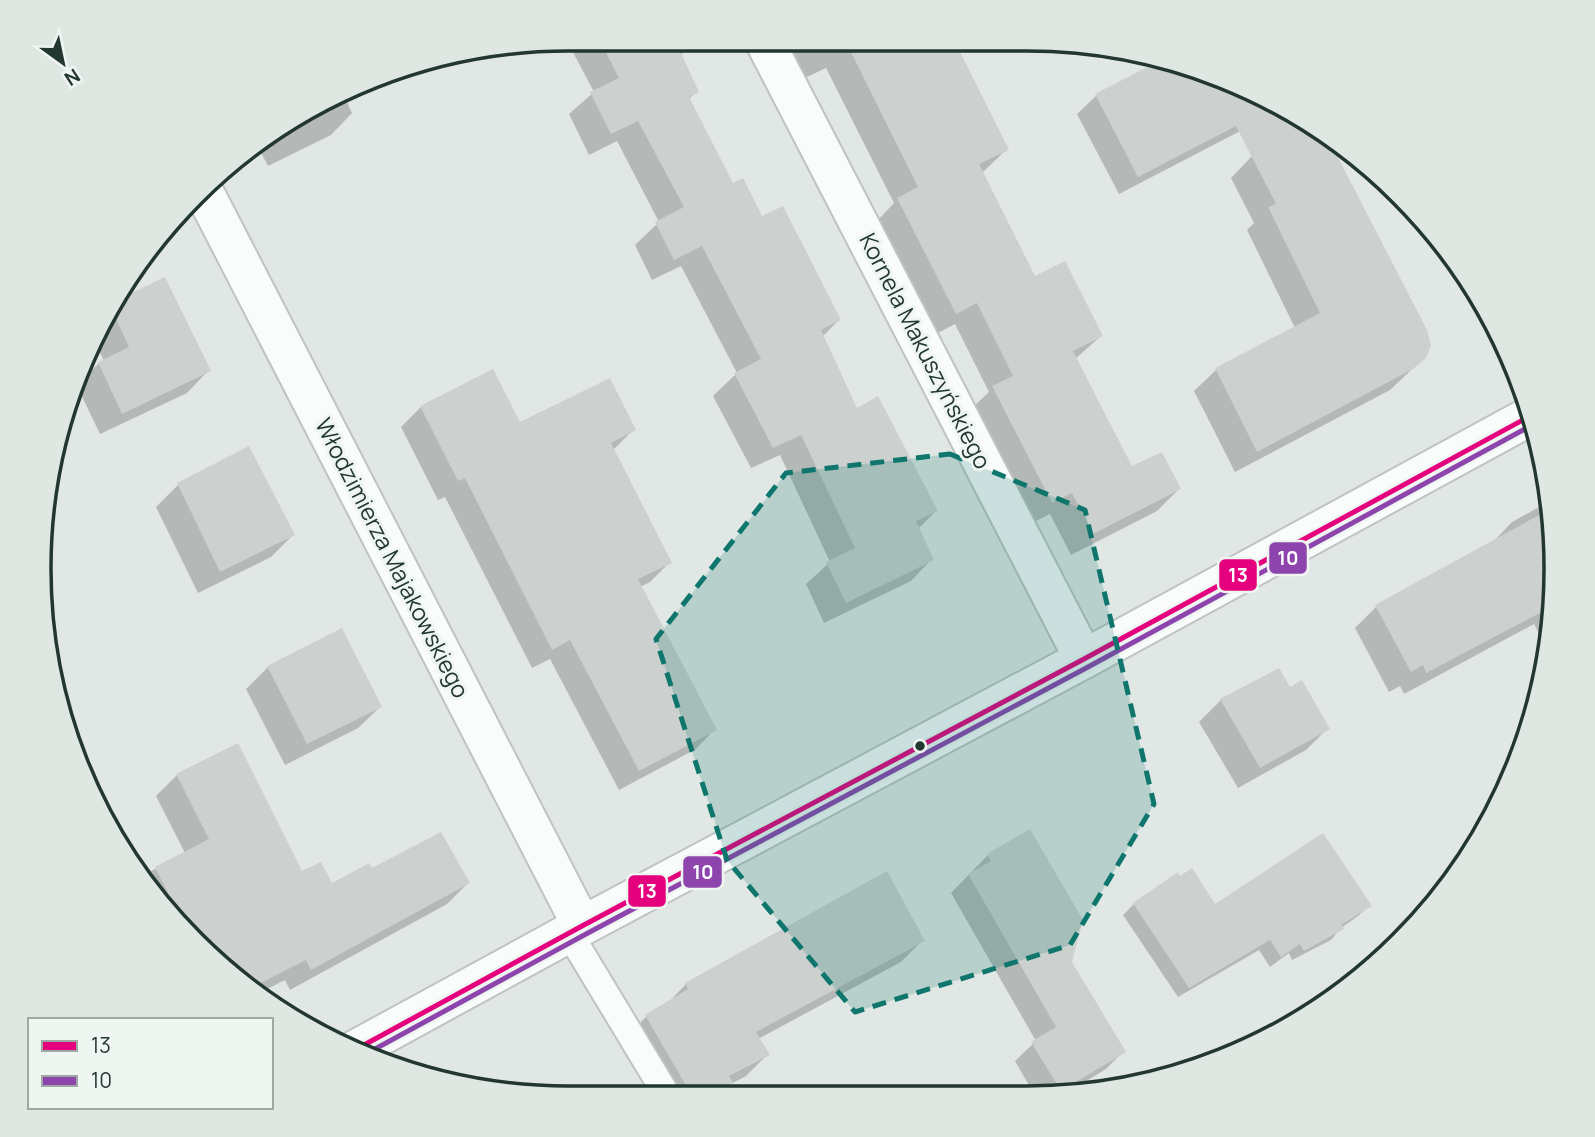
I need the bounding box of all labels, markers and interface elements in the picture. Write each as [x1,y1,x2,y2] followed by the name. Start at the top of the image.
[28,28,98,98] north arrow
[59,63,85,92] text: N
[852,227,999,474] street label: Kornela Makuszyńskiego
[308,412,478,703] street label: Włodzimierza Majakowskiego
[1268,541,1308,575] line badge: 10
[1278,545,1298,571] text: 10
[1218,558,1258,592] line badge: 13
[1228,562,1248,588] text: 13
[913,739,927,753] unlabelled marker
[682,855,723,889] line badge: 10
[693,859,713,885] text: 10
[627,874,667,908] line badge: 13
[637,878,657,904] text: 13
[28,1018,273,1109] legend
[91,1031,111,1059] text: 13
[91,1066,112,1094] text: 10

